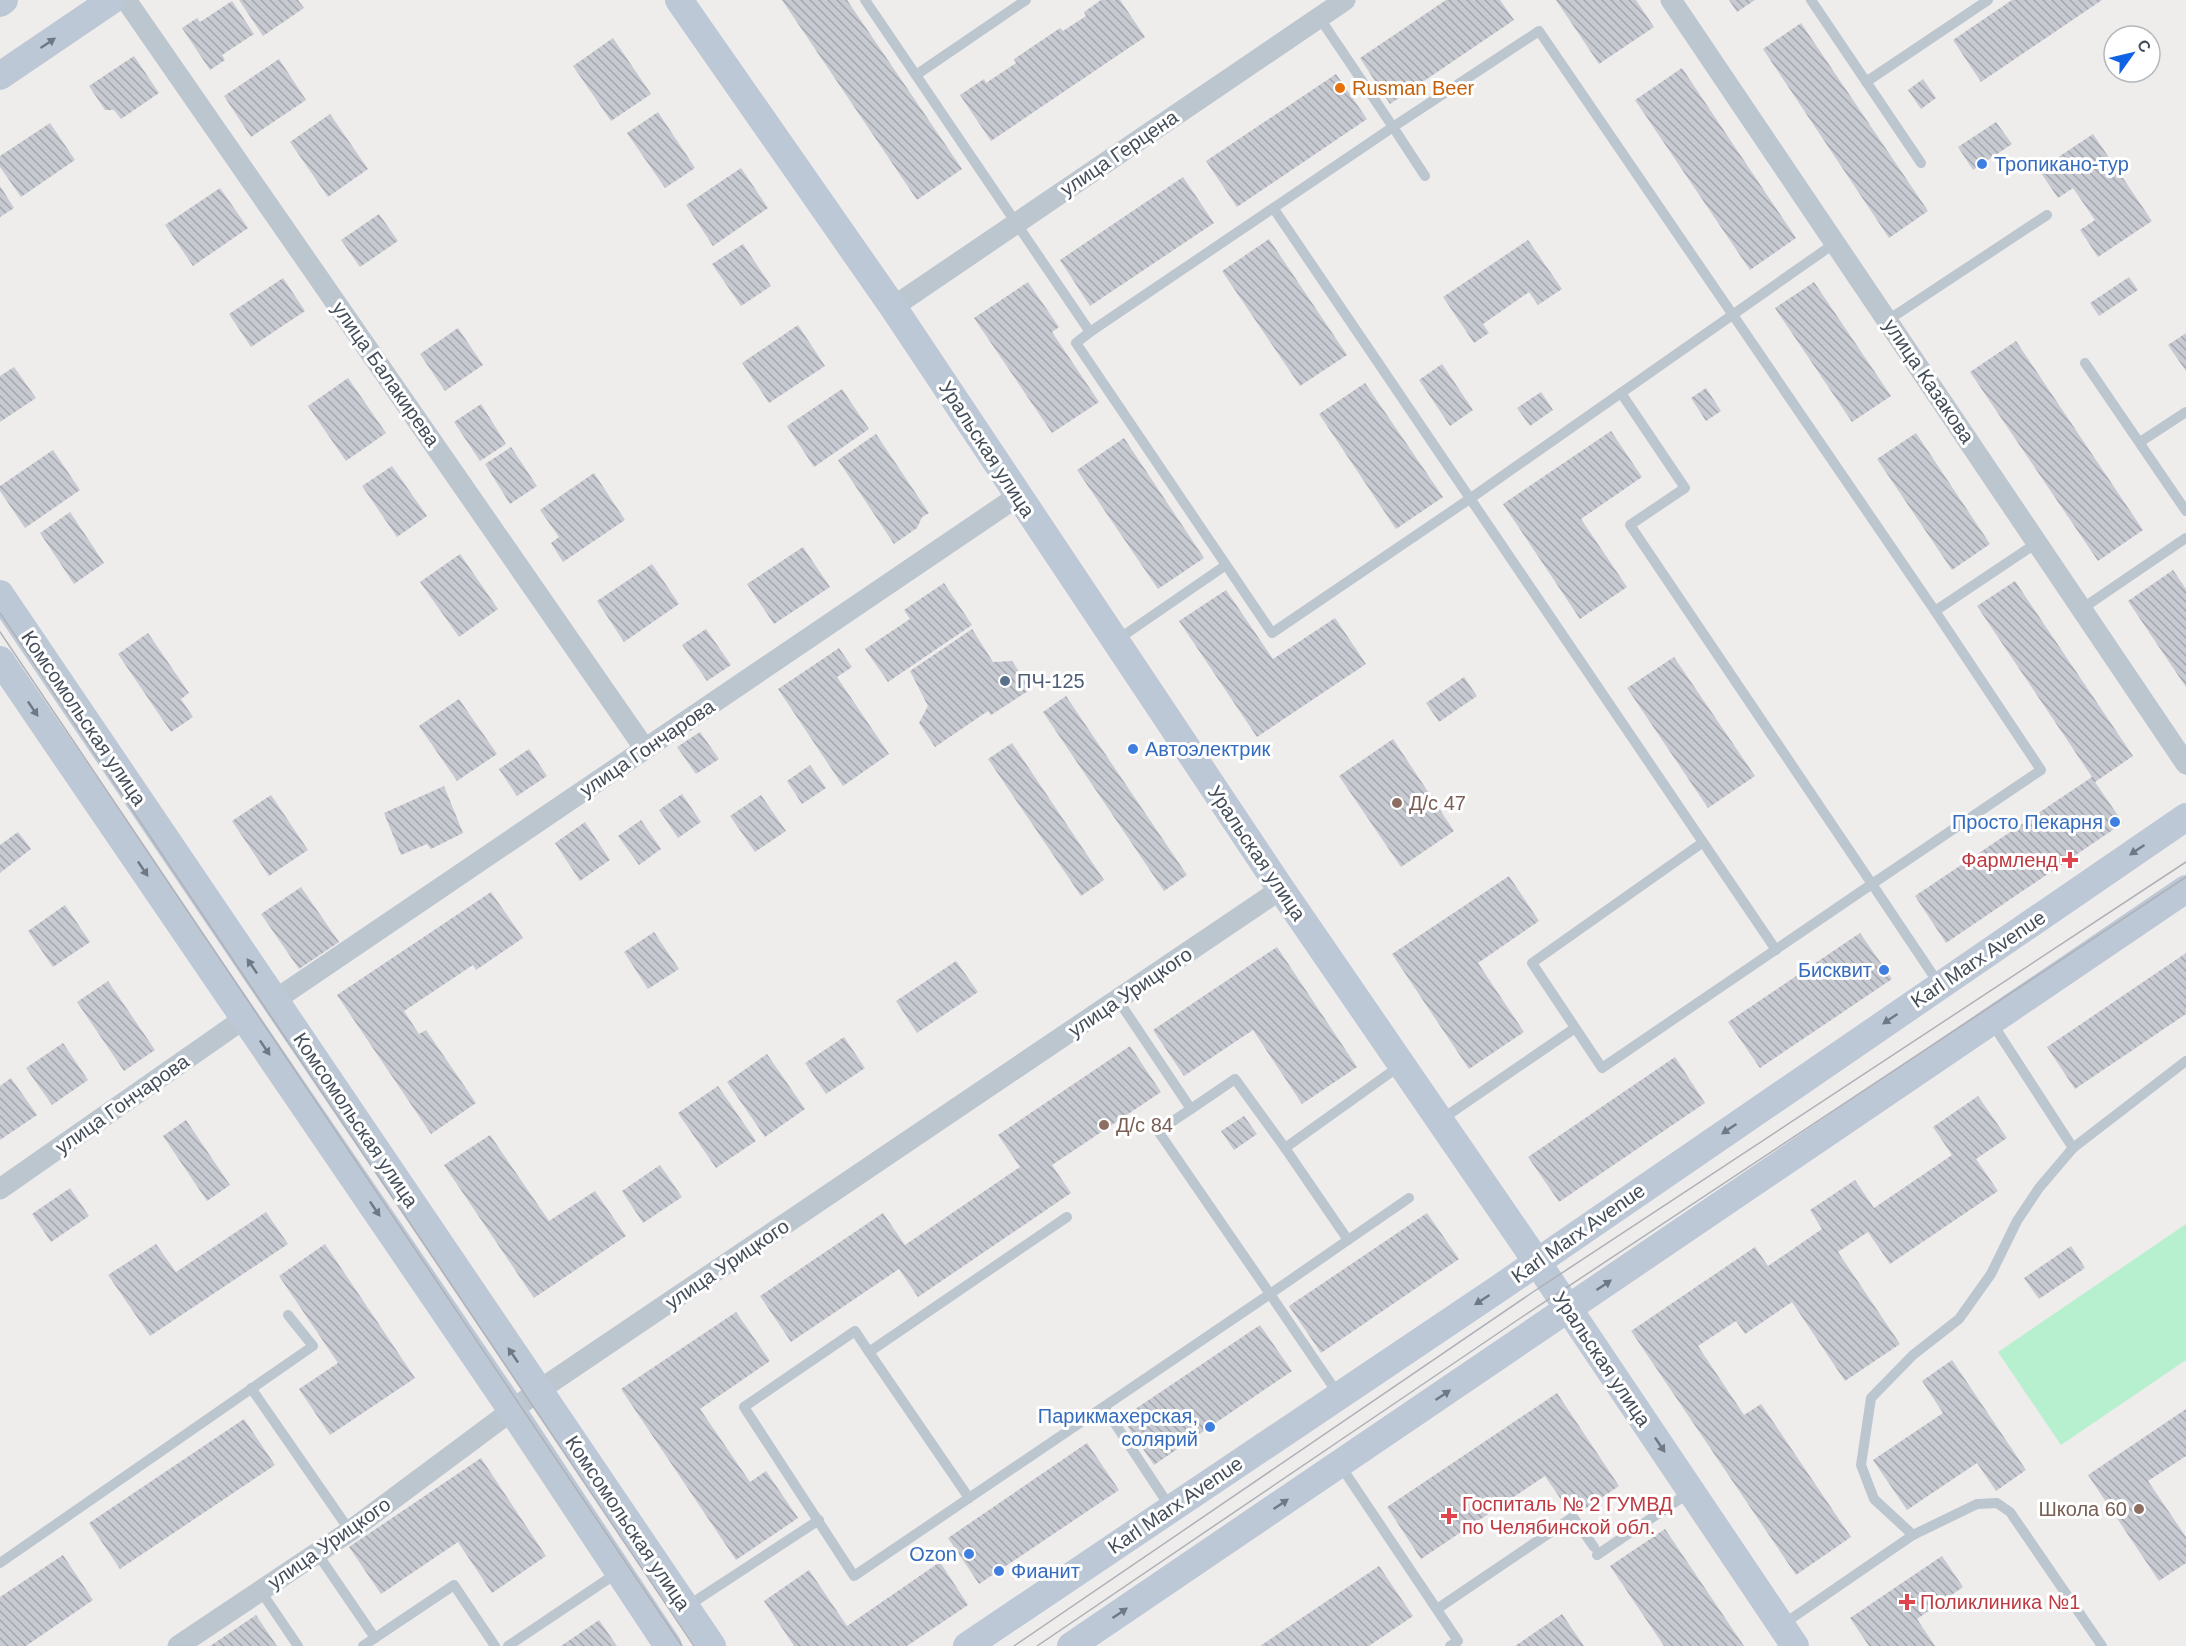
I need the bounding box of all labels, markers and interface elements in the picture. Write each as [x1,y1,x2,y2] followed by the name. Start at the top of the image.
[2102,24,2162,84] north arrow
[2134,36,2155,56] text: С
[40,37,56,49] one-way arrow
[1352,77,1475,99] place label: Rusman Beer
[1333,81,1347,95] marker: Rusman Beer
[1056,105,1183,200] street label: улица Герцена
[1994,153,2129,175] place label: Тропикано-тур
[1975,157,1989,171] marker: Тропикано-тур
[328,298,445,451] street label: улица Балакирева
[1879,315,1979,448] street label: улица Казакова
[935,377,1040,522] street label: Уральская улица
[17,626,151,810] street label: Комсомольская улица
[1017,670,1085,692] place label: ПЧ-125
[998,674,1012,688] marker: ПЧ-125
[576,694,719,801] street label: улица Гончарова
[27,700,39,716] one-way arrow
[1145,738,1271,760] place label: Автоэлектрик
[1126,742,1140,756] marker: Автоэлектрик
[1204,781,1311,925] street label: Уральская улица
[1409,792,1466,814] place label: Д/с 47
[1390,796,1404,810] marker: Д/с 47
[1952,811,2103,833] place label: Просто Пекарня
[2108,815,2122,829] marker: Просто Пекарня
[2130,844,2146,856] one-way arrow
[1961,849,2058,871] place label: Фармленд
[2063,853,2077,867] marker: Фармленд
[137,861,149,877] one-way arrow
[1907,906,2049,1012] street label: Karl Marx Avenue
[1064,943,1196,1041] street label: улица Урицкого
[246,959,258,975] one-way arrow
[1798,959,1872,981] place label: Бисквит
[1877,963,1891,977] marker: Бисквит
[1882,1013,1898,1024] one-way arrow
[289,1028,423,1212] street label: Комсомольская улица
[259,1039,271,1055] one-way arrow
[51,1049,194,1158] street label: улица Гончарова
[1116,1114,1173,1136] place label: Д/с 84
[1097,1118,1111,1132] marker: Д/с 84
[1721,1123,1737,1135] one-way arrow
[1507,1179,1649,1287] street label: Karl Marx Avenue
[369,1201,380,1217] one-way arrow
[661,1215,793,1313] street label: улица Урицкого
[1596,1280,1612,1291] one-way arrow
[1549,1287,1656,1431] street label: Уральская улица
[1474,1294,1490,1305] one-way arrow
[508,1347,519,1363] one-way arrow
[1435,1390,1451,1401] one-way arrow
[1038,1405,1198,1450] place label: Парикмахерская, солярий
[1203,1420,1217,1434] marker: Парикмахерская, солярий
[561,1431,695,1615] street label: Комсомольская улица
[1654,1437,1665,1454] one-way arrow
[1104,1452,1246,1558] street label: Karl Marx Avenue
[264,1493,394,1593] street label: улица Урицкого
[1462,1493,1673,1538] place label: Госпиталь № 2 ГУМВД по Челябинской обл.
[2038,1498,2127,1520] place label: Школа 60
[1273,1499,1289,1510] one-way arrow
[2132,1502,2146,1516] marker: Школа 60
[1440,1507,1458,1525] marker: Госпиталь № 2 ГУМВД по Челябинской обл.
[909,1543,957,1565] place label: Ozon
[962,1547,976,1561] marker: Ozon
[1011,1560,1080,1582] place label: Фианит
[992,1564,1006,1578] marker: Фианит
[1920,1591,2080,1613] place label: Поликлиника №1
[1898,1593,1916,1611] marker: Поликлиника №1
[1111,1607,1127,1619] one-way arrow

